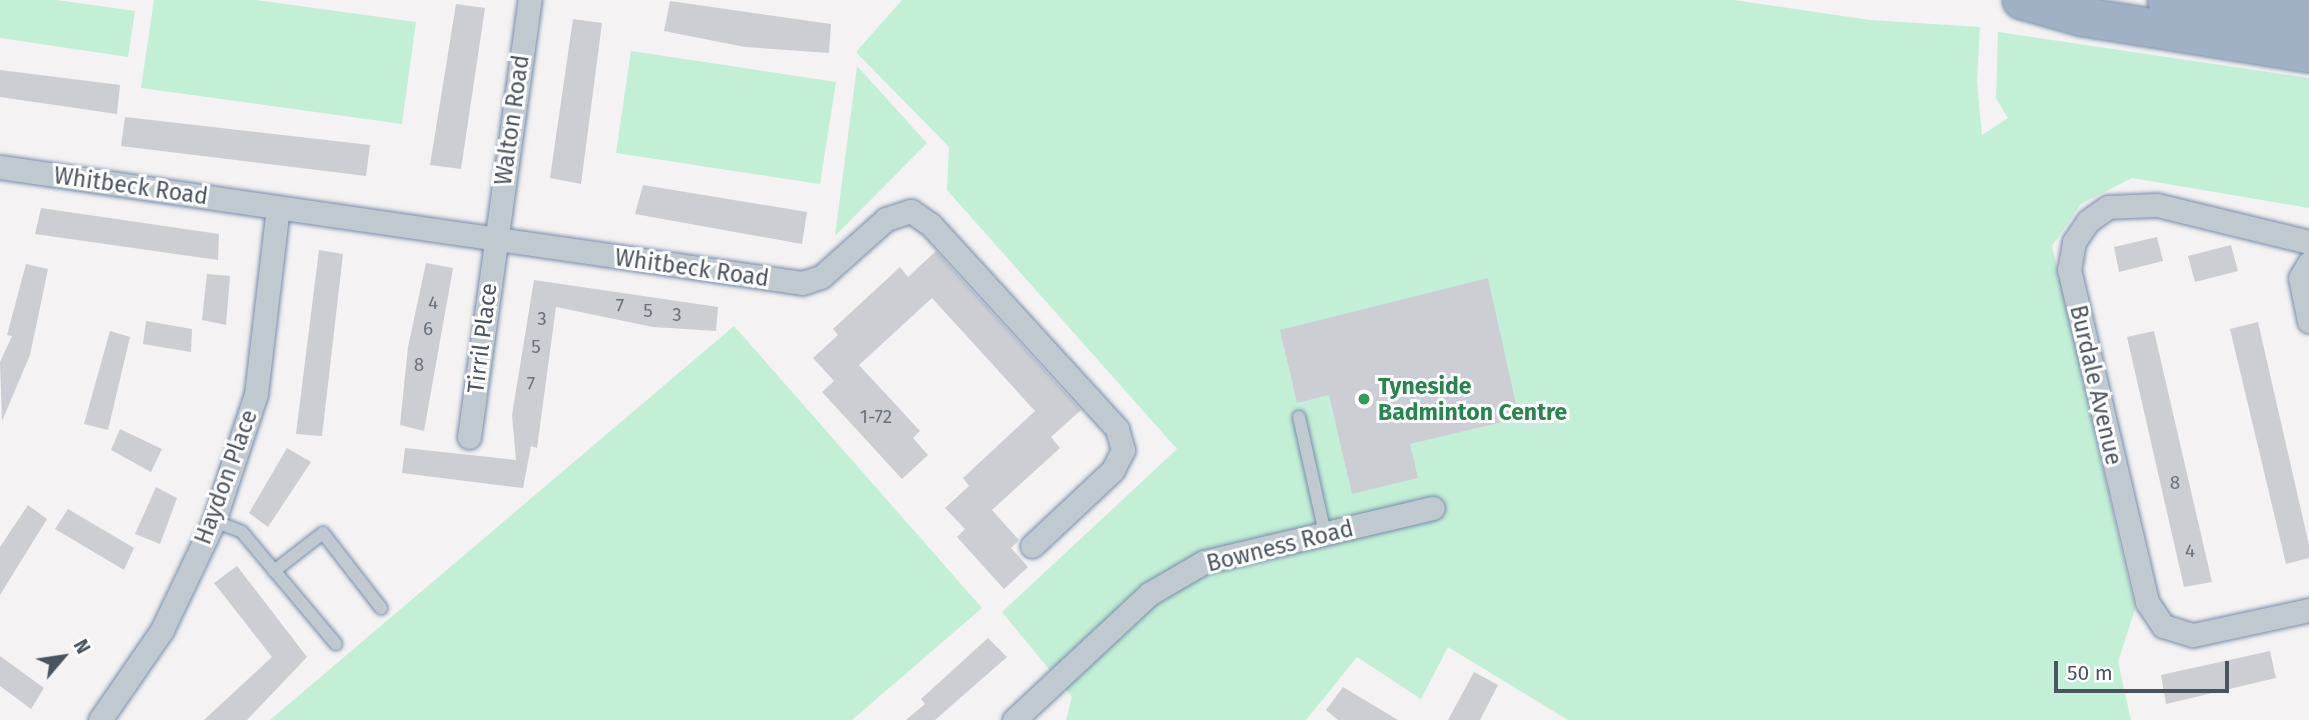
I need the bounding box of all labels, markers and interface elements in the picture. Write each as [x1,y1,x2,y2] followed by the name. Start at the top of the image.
[489,53,535,187] street label: Walton Road
[52,162,210,210] street label: Whitbeck Road
[613,244,771,292] street label: Whitbeck Road
[462,281,502,395] street label: Tirril Place
[428,292,438,314] house number: 4
[616,295,624,317] house number: 7
[643,300,653,322] house number: 5
[2064,302,2128,468] street label: Burdale Avenue
[672,304,682,326] house number: 3
[537,308,547,330] house number: 3
[423,318,433,340] house number: 6
[531,336,541,358] house number: 5
[414,354,424,376] house number: 8
[1378,372,1567,426] place label: Tyneside Badminton Centre
[527,373,535,395] house number: 7
[1356,391,1372,407] marker: Tyneside Badminton Centre
[189,406,263,548] street label: Haydon Place
[860,406,892,428] house number: 1-72
[2170,472,2180,494] house number: 8
[1204,514,1356,578] street label: Bowness Road
[2185,540,2195,562] house number: 4
[28,622,98,692] north arrow
[69,635,95,658] text: N
[2057,646,2232,690] scale bar
[2067,660,2113,686] text: 50 m

